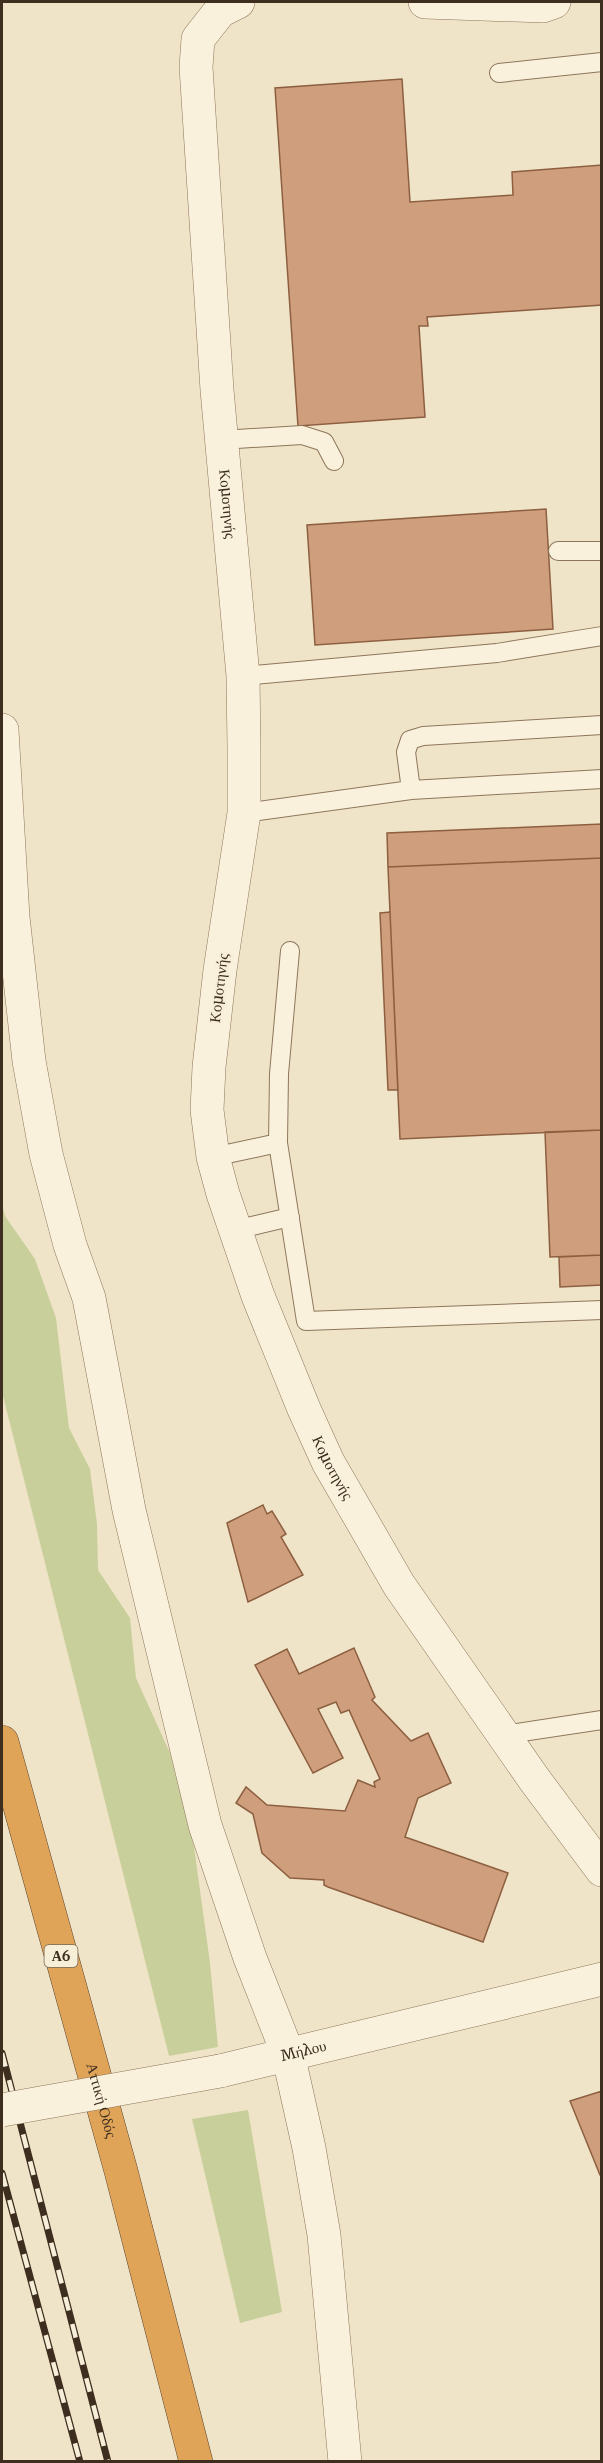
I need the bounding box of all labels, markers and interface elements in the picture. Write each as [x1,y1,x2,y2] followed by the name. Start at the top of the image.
[215,468,240,540] street label: Κομοτηνής
[205,952,232,1024] street label: Κομοτηνής
[308,1433,358,1503] street label: Κομοτηνής
[44,1945,78,1967] road number: Α6
[279,2036,328,2065] street label: Μήλου
[82,2061,121,2140] street label: Αττική Οδός

